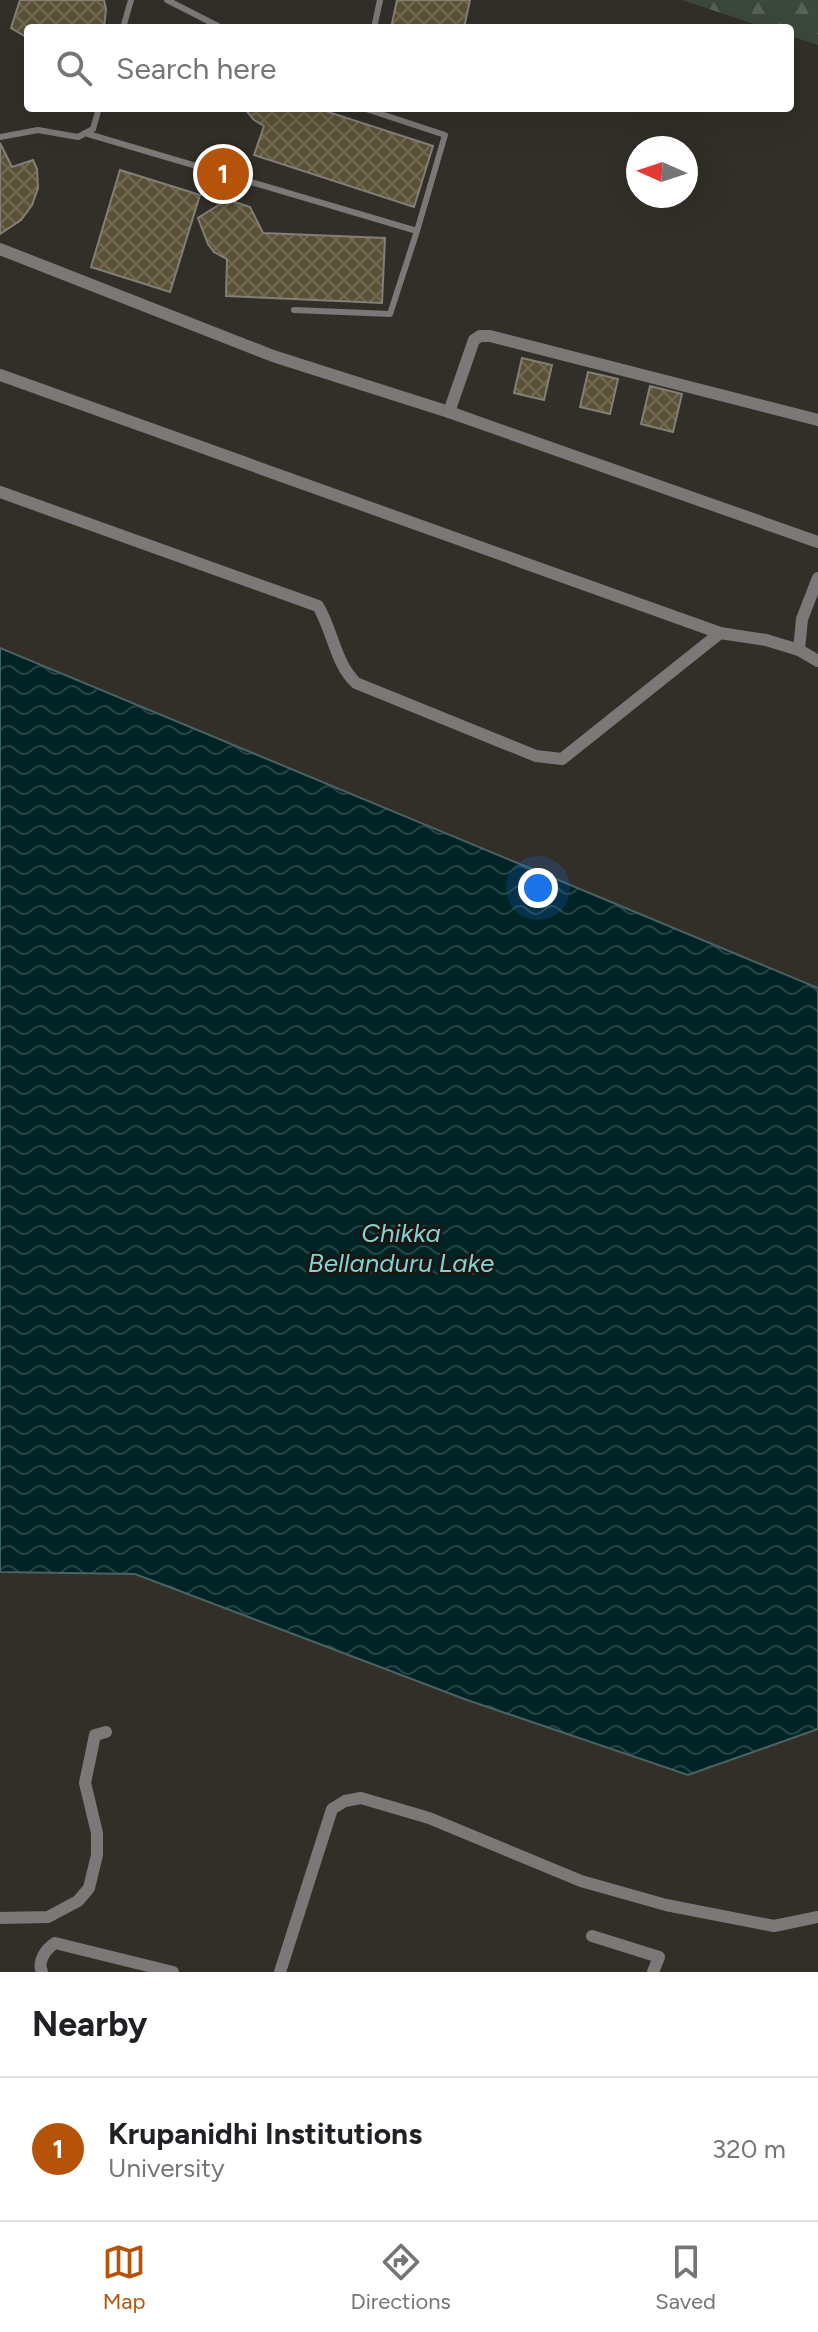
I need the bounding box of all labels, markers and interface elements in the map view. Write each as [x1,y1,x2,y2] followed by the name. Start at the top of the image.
[24,24,794,112] search box
[52,46,96,90] icon: search
[116,50,276,87] text: Search here
[626,136,698,208] north arrow
[197,144,249,204] pin: 1
[518,868,558,908] your location
[308,1217,494,1279] water label: Chikka Bellanduru Lake
[32,2004,147,2045] text: Nearby
[108,2115,422,2152] text: Krupanidhi Institutions
[53,2133,63,2165] text: 1
[712,2133,786,2165] text: 320 m
[108,2152,225,2184] text: University
[102,2240,146,2315] tab: Map
[351,2240,451,2315] tab: Directions
[655,2240,716,2315] tab: Saved

